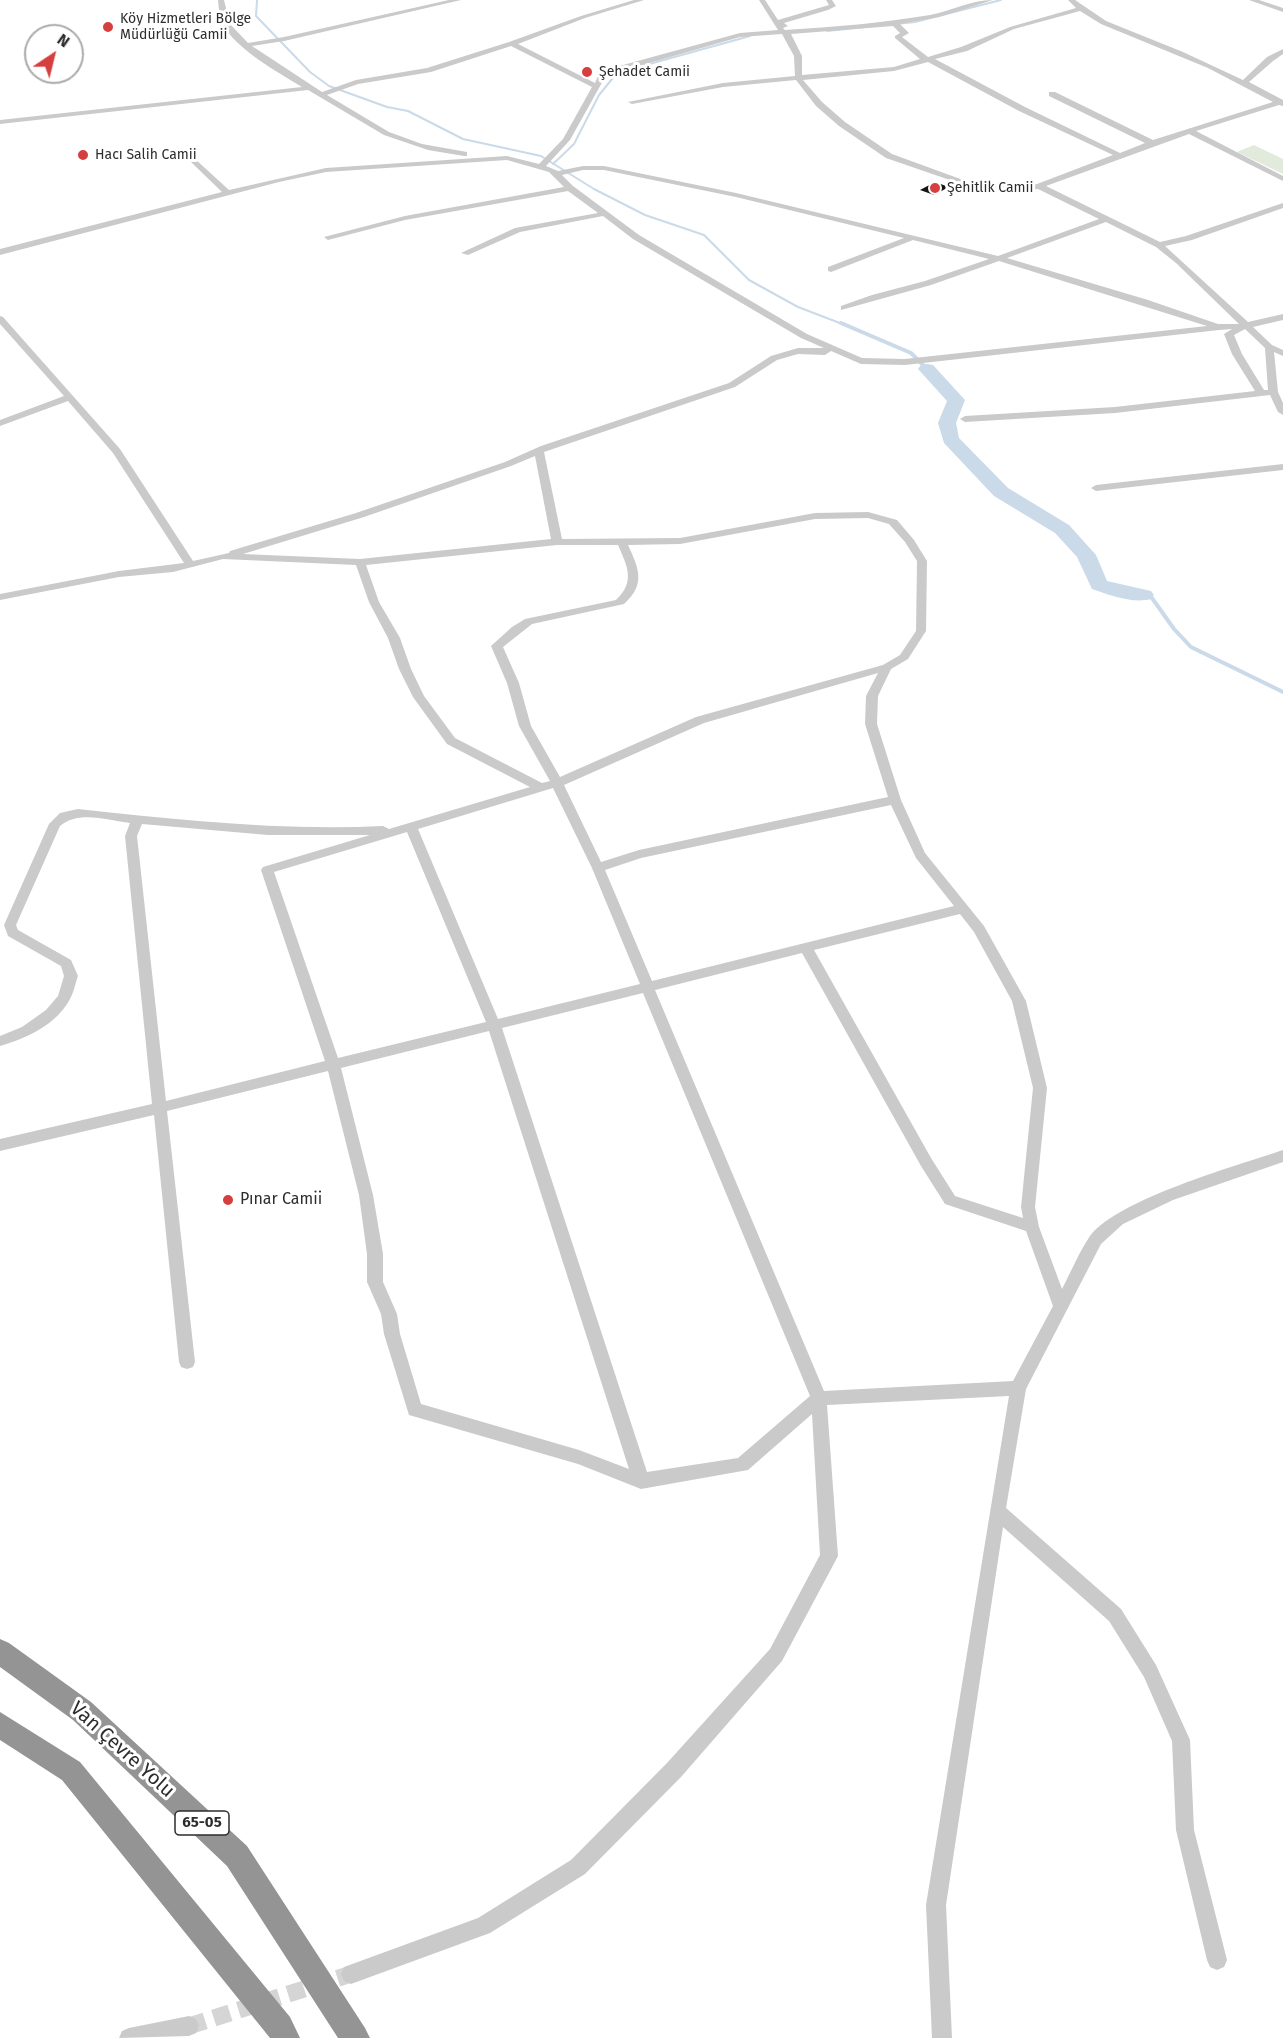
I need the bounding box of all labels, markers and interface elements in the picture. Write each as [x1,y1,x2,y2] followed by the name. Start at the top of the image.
[120,11,251,44] place label: Köy Hizmetleri Bölge Müdürlüğü Camii
[101,20,115,34] marker: Köy Hizmetleri Bölge Müdürlüğü Camii
[24,24,84,84] north arrow
[54,30,73,51] text: N
[599,64,690,80] place label: Şehadet Camii
[580,65,594,79] marker: Şehadet Camii
[95,147,197,163] place label: Hacı Salih Camii
[76,148,90,162] marker: Hacı Salih Camii
[947,180,1033,196] place label: Şehitlik Camii
[928,181,942,195] marker: Şehitlik Camii
[240,1190,322,1210] place label: Pınar Camii
[221,1193,235,1207] marker: Pınar Camii
[65,1697,179,1803] street label: Van Çevre Yolu
[175,1811,229,1835] road number: 65-05

